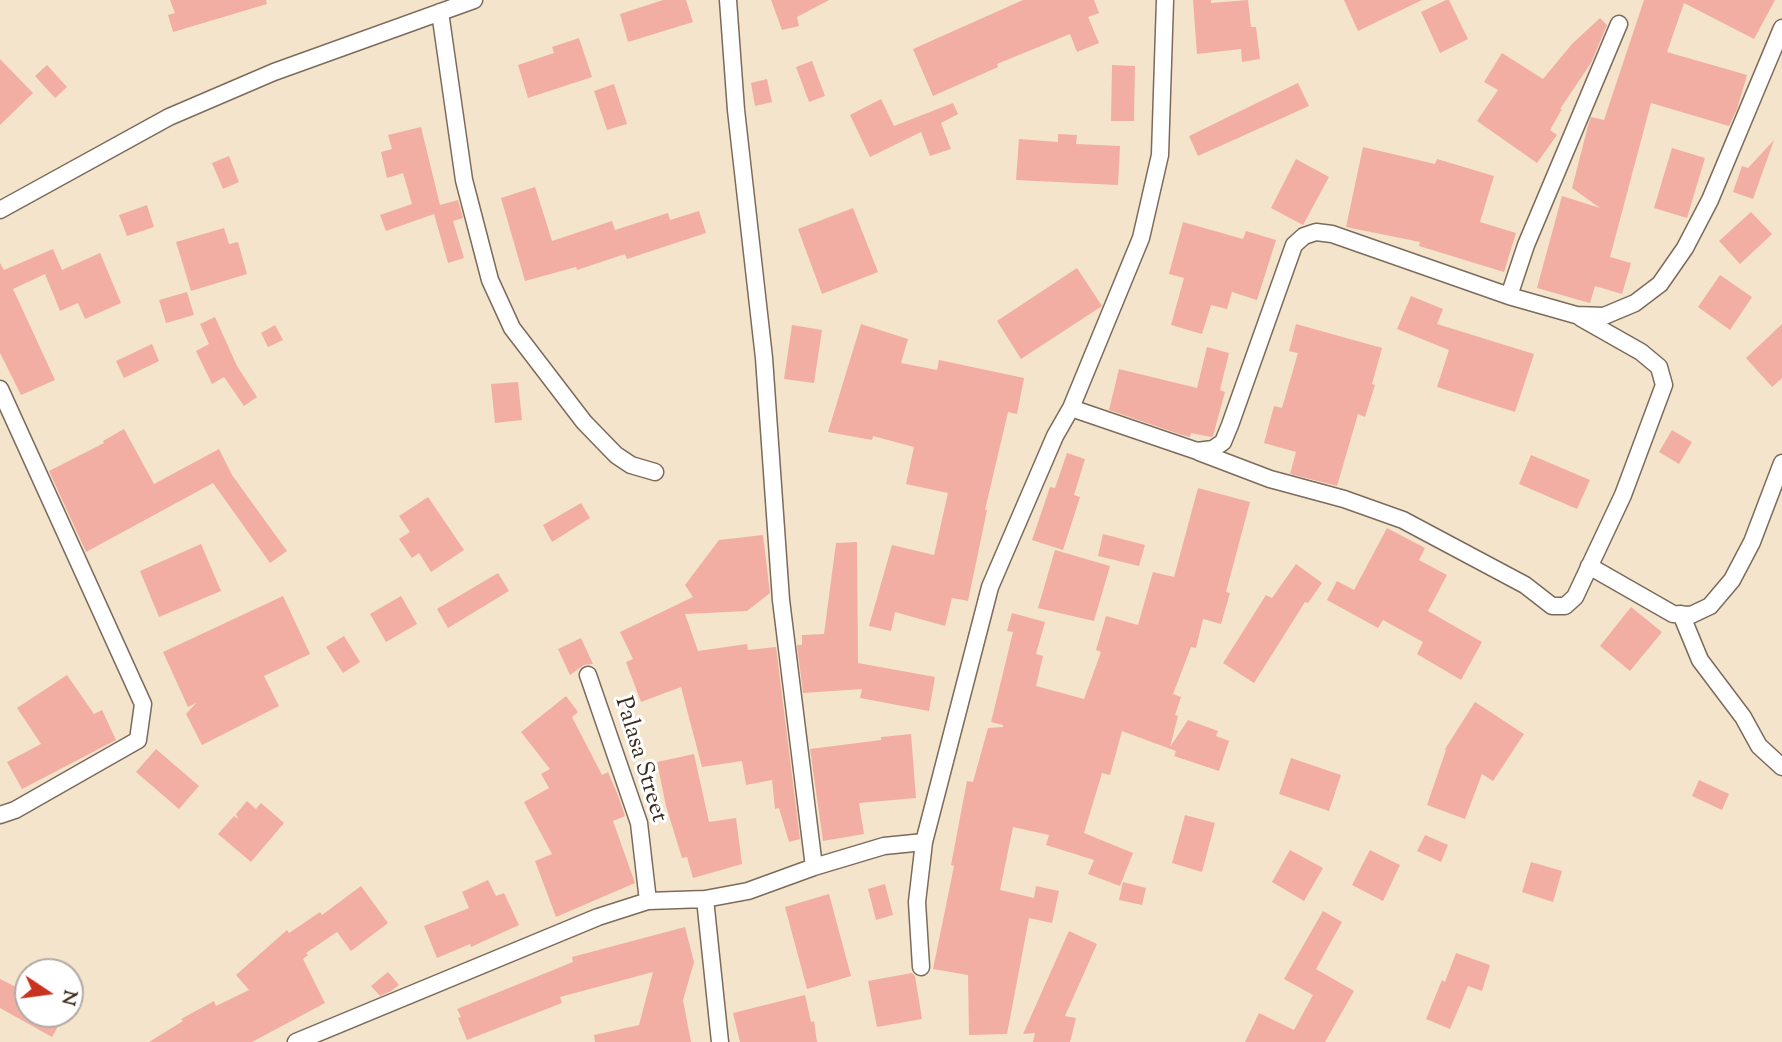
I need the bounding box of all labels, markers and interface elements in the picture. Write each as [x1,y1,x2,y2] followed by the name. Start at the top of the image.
[606,694,672,826] street label: Palasa Street
[14,958,84,1028] north arrow
[53,987,83,1008] text: N

